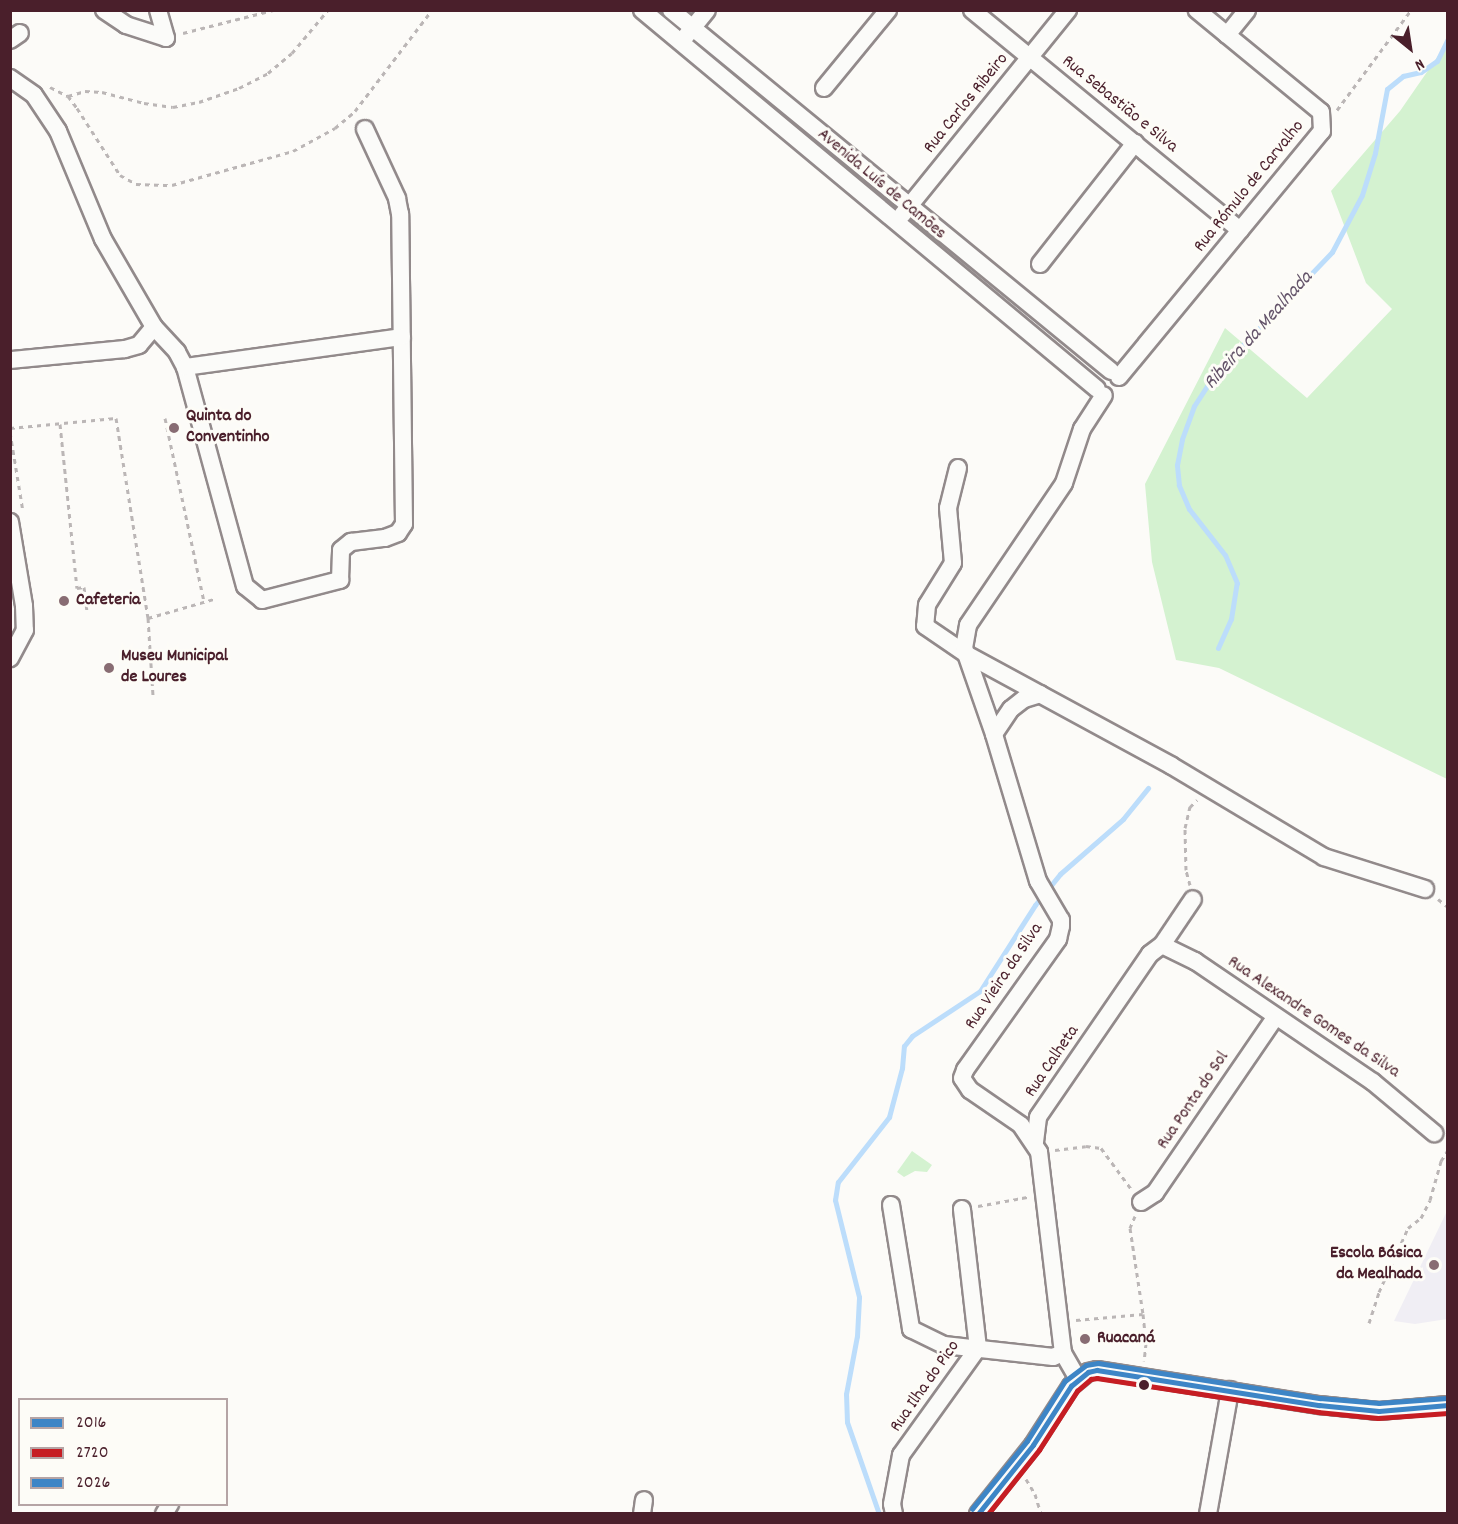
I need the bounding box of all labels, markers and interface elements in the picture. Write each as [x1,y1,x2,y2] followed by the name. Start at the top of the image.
[1380,18,1440,78] north arrow
[920,49,1014,159] street label: Rua Carlos Ribeiro
[1057,52,1181,158] street label: Rua Sebastião e Silva
[1410,52,1428,76] text: N
[1190,117,1310,257] street label: Rua Rómulo de Carvalho
[812,125,950,245] street label: Avenida Luís de Camões
[1199,267,1319,395] water label: Ribeira da Mealhada
[186,407,269,450] place label: Quinta do Conventinho
[167,421,181,435] marker: Quinta do Conventinho
[76,590,141,612] place label: Cafeteria
[57,594,71,608] marker: Cafeteria
[121,647,228,690] place label: Museu Municipal de Loures
[102,661,116,675] marker: Museu Municipal de Loures
[961,920,1049,1034] street label: Rua Vieira da Silva
[1223,952,1403,1084] street label: Rua Alexandre Gomes da Silva
[1021,1022,1085,1102] street label: Rua Calheta
[1153,1048,1235,1154] street label: Rua Ponta do Sol
[1330,1244,1422,1286] place label: Escola Básica da Mealhada
[1427,1258,1441,1272] marker: Escola Básica da Mealhada
[1097,1328,1155,1350] place label: Ruacaná
[1078,1332,1092,1346] marker: Ruacaná
[886,1337,966,1437] street label: Rua Ilha do Pico
[1138,1379,1150,1391] unlabelled marker
[18,1398,228,1506] legend
[76,1411,106,1436] text: 2016
[76,1441,108,1466] text: 2720
[76,1471,110,1496] text: 2026

